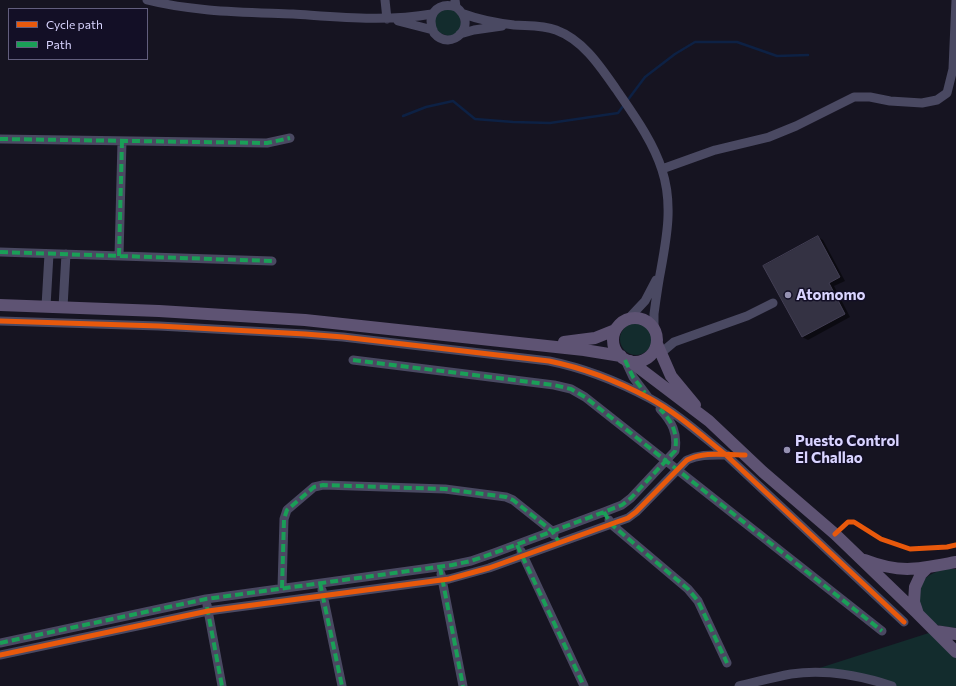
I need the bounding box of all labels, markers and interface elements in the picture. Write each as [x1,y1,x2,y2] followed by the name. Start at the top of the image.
[8,8,148,60] legend
[46,17,103,31] text: Cycle path
[46,37,72,51] text: Path
[796,286,866,304] place label: Atomomo
[783,290,793,300] marker: Atomomo
[795,432,899,467] place label: Puesto Control El Challao
[782,445,792,455] marker: Puesto Control El Challao

